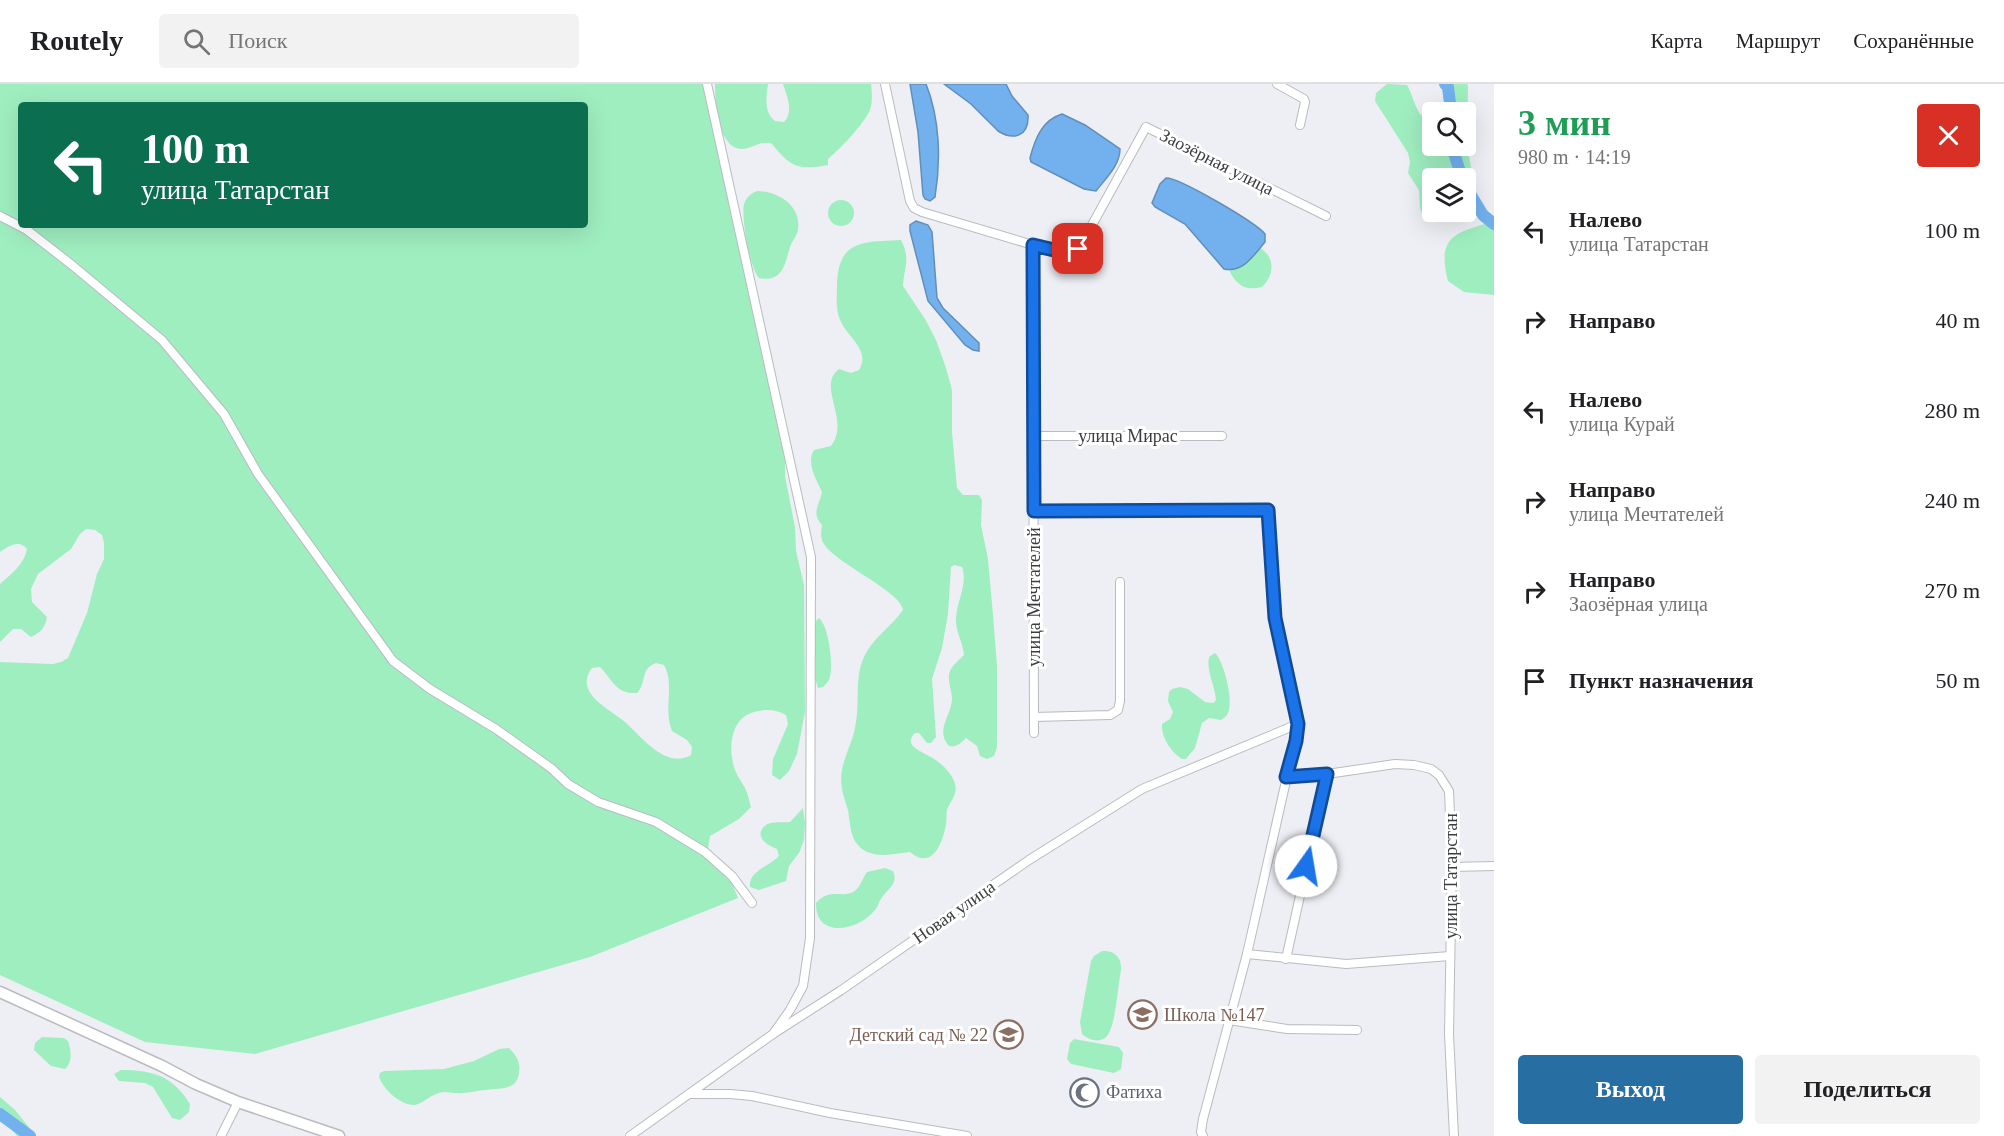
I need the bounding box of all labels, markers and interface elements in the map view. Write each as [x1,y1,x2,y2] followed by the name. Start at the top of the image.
[159,14,579,68] search box
[30,25,123,56] text: Routely
[180,25,213,58] icon: search
[228,28,287,53] text: Поиск
[1651,29,1703,53] text: Карта
[1736,29,1820,53] text: Маршрут
[1853,29,1974,53] text: Сохранённые
[1422,102,1476,222] map controls
[1422,102,1476,156] button: search
[1518,103,1611,143] text: 3 мин
[1917,104,1980,167] button: close
[1157,125,1277,199] street label: Заозёрная улица
[42,126,120,204] icon: left
[141,126,250,172] text: 100 m
[1518,146,1631,168] text: 980 m · 14:19
[1422,168,1476,222] button: layers
[141,175,330,205] text: улица Татарстан
[1569,207,1642,232] text: Налево
[1518,215,1551,248] icon: left
[1924,218,1980,243] text: 100 m
[1052,223,1103,274] pin
[1061,232,1094,265] icon: arrive
[1569,233,1709,255] text: улица Татарстан
[1518,305,1551,338] icon: right
[1569,308,1655,333] text: Направо
[1935,308,1980,333] text: 40 m
[1569,387,1642,412] text: Налево
[1518,395,1551,428] icon: left
[1924,398,1980,423] text: 280 m
[1569,413,1675,435] text: улица Курай
[1078,426,1178,446] street label: улица Мирас
[1569,477,1655,502] text: Направо
[1518,485,1551,518] icon: right
[1924,488,1980,513] text: 240 m
[1569,503,1724,525] text: улица Мечтателей
[1024,527,1044,667] street label: улица Мечтателей
[1569,567,1655,592] text: Направо
[1518,575,1551,608] icon: right
[1924,578,1980,603] text: 270 m
[1569,593,1708,615] text: Заозёрная улица
[1518,665,1551,698] icon: arrive
[1569,668,1754,693] text: Пункт назначения
[1935,668,1980,693] text: 50 m
[1441,813,1461,939] street label: улица Татарстан
[1274,834,1338,898] position arrow
[909,876,999,948] street label: Новая улица
[1127,999,1159,1031] school or university icon: Школа №147
[1164,1005,1264,1025] place label: Школа №147
[993,1019,1025,1051] school or university icon: Детский сад № 22
[849,1025,988,1045] place label: Детский сад № 22
[1518,1055,1743,1124] button: Выход
[1755,1055,1980,1124] button: Поделиться
[1069,1076,1101,1108] mosque icon: Фатиха
[1106,1082,1162,1102] place label: Фатиха

